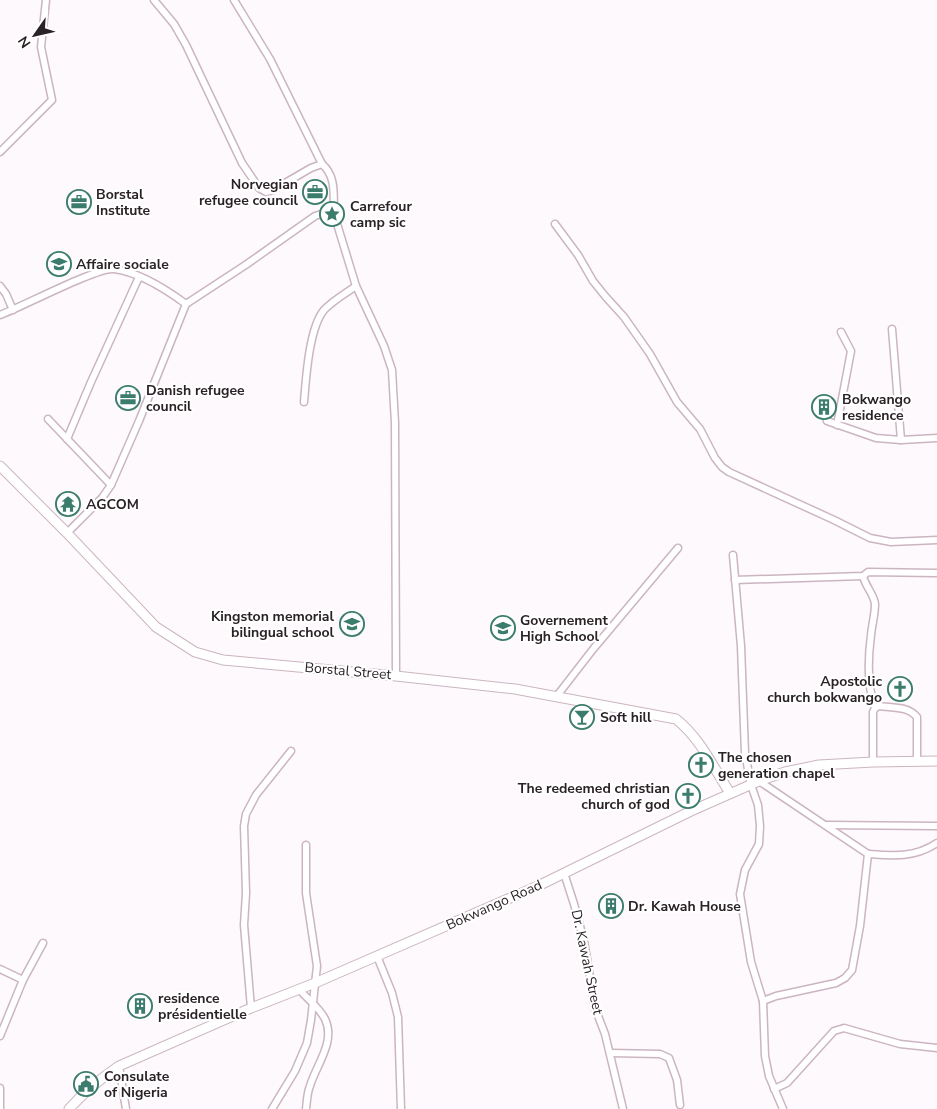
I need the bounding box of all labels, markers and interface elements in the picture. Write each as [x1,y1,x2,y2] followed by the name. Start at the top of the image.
[10,10,60,60] north arrow
[14,32,35,52] text: N
[199,175,299,210] place label: Norvegian refugee council
[302,179,328,205] office icon: Norvegian refugee council
[96,185,151,220] place label: Borstal Institute
[66,189,92,215] office icon: Borstal Institute
[350,197,412,232] place label: Carrefour camp sic
[319,201,345,227] place icon: Carrefour camp sic
[46,251,72,277] school or university icon: Affaire sociale
[76,255,169,274] place label: Affaire sociale
[146,381,245,416] place label: Danish refugee council
[115,385,141,411] office icon: Danish refugee council
[842,390,911,425] place label: Bokwango residence
[811,394,837,420] building icon: Bokwango residence
[55,491,81,517] temple icon: AGCOM
[86,495,139,514] place label: AGCOM
[211,607,335,642] place label: Kingston memorial bilingual school
[339,611,365,637] school or university icon: Kingston memorial bilingual school
[520,611,608,646] place label: Governement High School
[490,615,516,641] school or university icon: Governement High School
[304,658,392,684] street label: Borstal Street
[767,672,882,707] place label: Apostolic church bokwango
[887,676,913,702] church icon: Apostolic church bokwango
[569,704,595,730] bar icon: Soft hill
[600,708,652,727] place label: Soft hill
[718,748,835,783] place label: The chosen generation chapel
[688,752,714,778] church icon: The chosen generation chapel
[518,779,670,814] place label: The redeemed christian church of god
[675,783,701,809] church icon: The redeemed christian church of god
[443,875,545,935] street label: Bokwango Road
[598,893,624,919] building icon: Dr. Kawah House
[628,897,741,916] place label: Dr. Kawah House
[567,908,607,1016] street label: Dr. Kawah Street
[158,989,247,1024] place label: residence présidentielle
[127,993,153,1019] building icon: residence présidentielle
[104,1067,170,1102] place label: Consulate of Nigeria
[73,1071,99,1097] public building icon: Consulate of Nigeria

